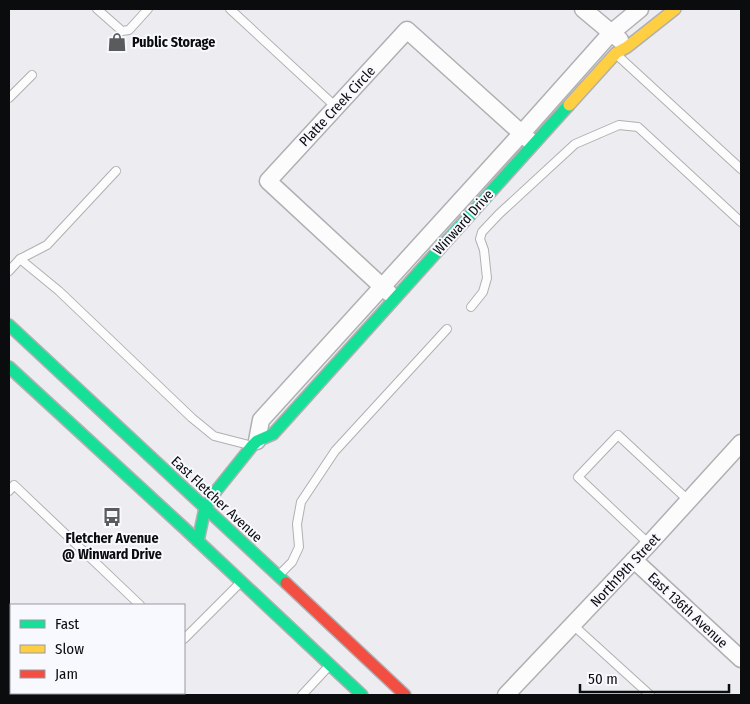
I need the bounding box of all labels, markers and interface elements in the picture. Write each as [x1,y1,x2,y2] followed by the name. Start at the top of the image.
[106,31,128,53] shop icon: Public Storage
[132,34,215,51] place label: Public Storage
[296,63,379,150] street label: Platte Creek Circle
[430,186,497,259] street label: Winward Drive
[168,453,266,546] street label: East Fletcher Avenue
[101,506,123,528] bus stop icon: Fletcher Avenue @ Winward Drive
[62,530,162,563] place label: Fletcher Avenue @ Winward Drive
[587,530,664,611] street label: North19th Street
[644,569,731,652] street label: East 136th Avenue
[10,604,185,694] legend
[55,615,79,633] text: Fast
[55,640,84,658] text: Slow
[580,662,729,694] scale bar
[55,665,78,683] text: Jam
[588,670,618,688] text: 50 m

